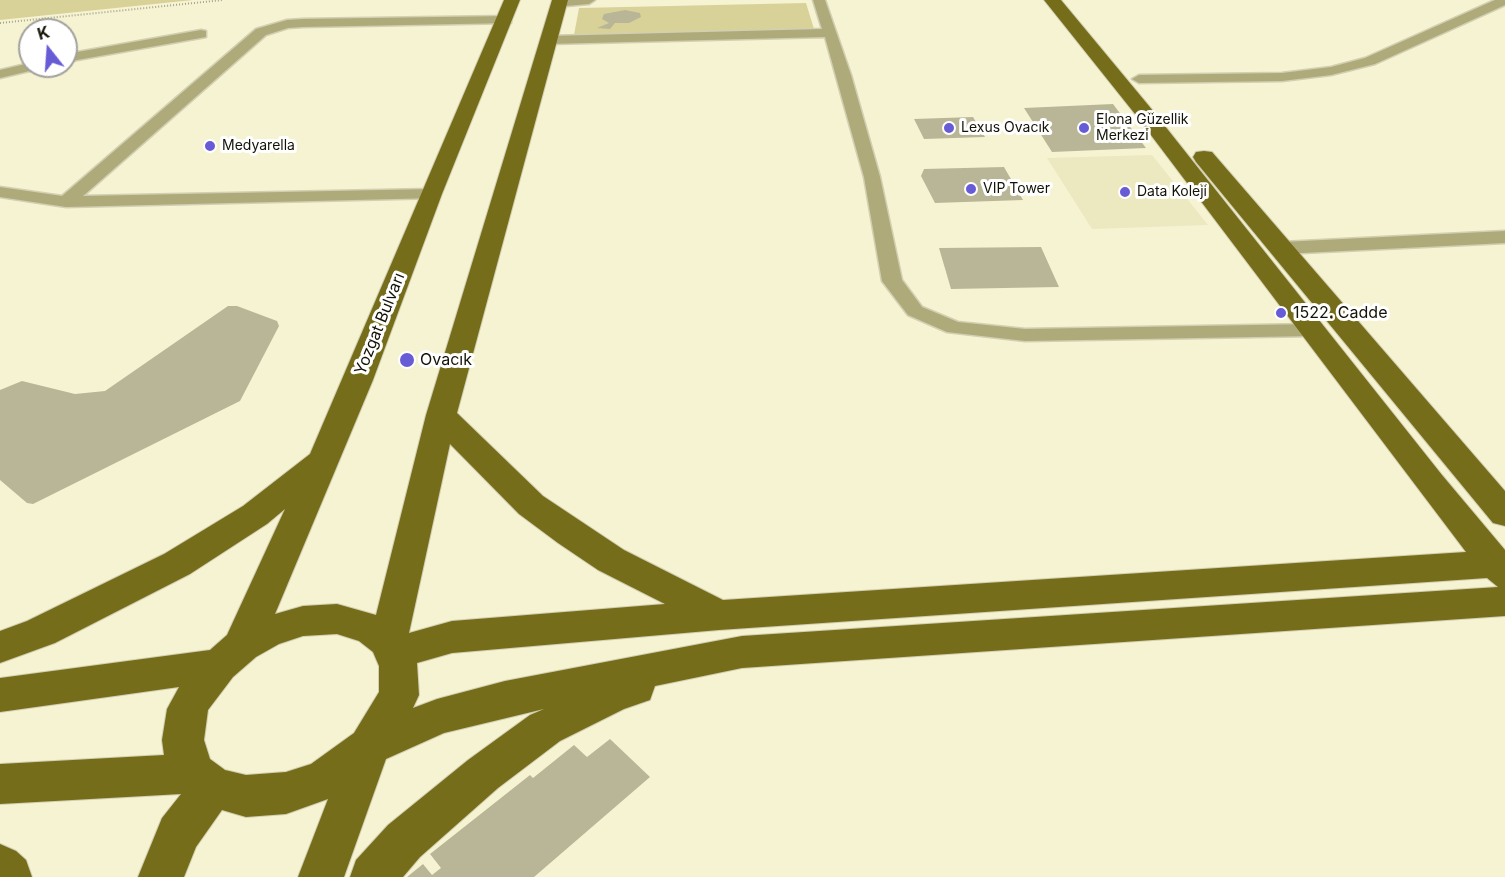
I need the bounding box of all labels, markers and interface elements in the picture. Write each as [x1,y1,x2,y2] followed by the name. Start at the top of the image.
[18,18,78,78] north arrow
[35,21,52,44] text: K
[1096,112,1189,144] place label: Elona Güzellik Merkezi
[961,120,1049,136] place label: Lexus Ovacık
[942,121,956,135] marker: Lexus Ovacık
[1077,121,1091,135] marker: Elona Güzellik Merkezi
[222,138,295,154] place label: Medyarella
[203,139,217,153] marker: Medyarella
[983,181,1050,197] place label: VIP Tower
[964,182,978,196] marker: VIP Tower
[1137,184,1207,200] place label: Data Koleji
[1118,185,1132,199] marker: Data Koleji
[351,270,409,378] street label: Yozgat Bulvarı
[1293,303,1387,323] place label: 1522. Cadde
[1274,306,1288,320] marker: 1522. Cadde
[420,350,472,370] place label: Ovacık
[398,351,416,369] marker: Ovacık

